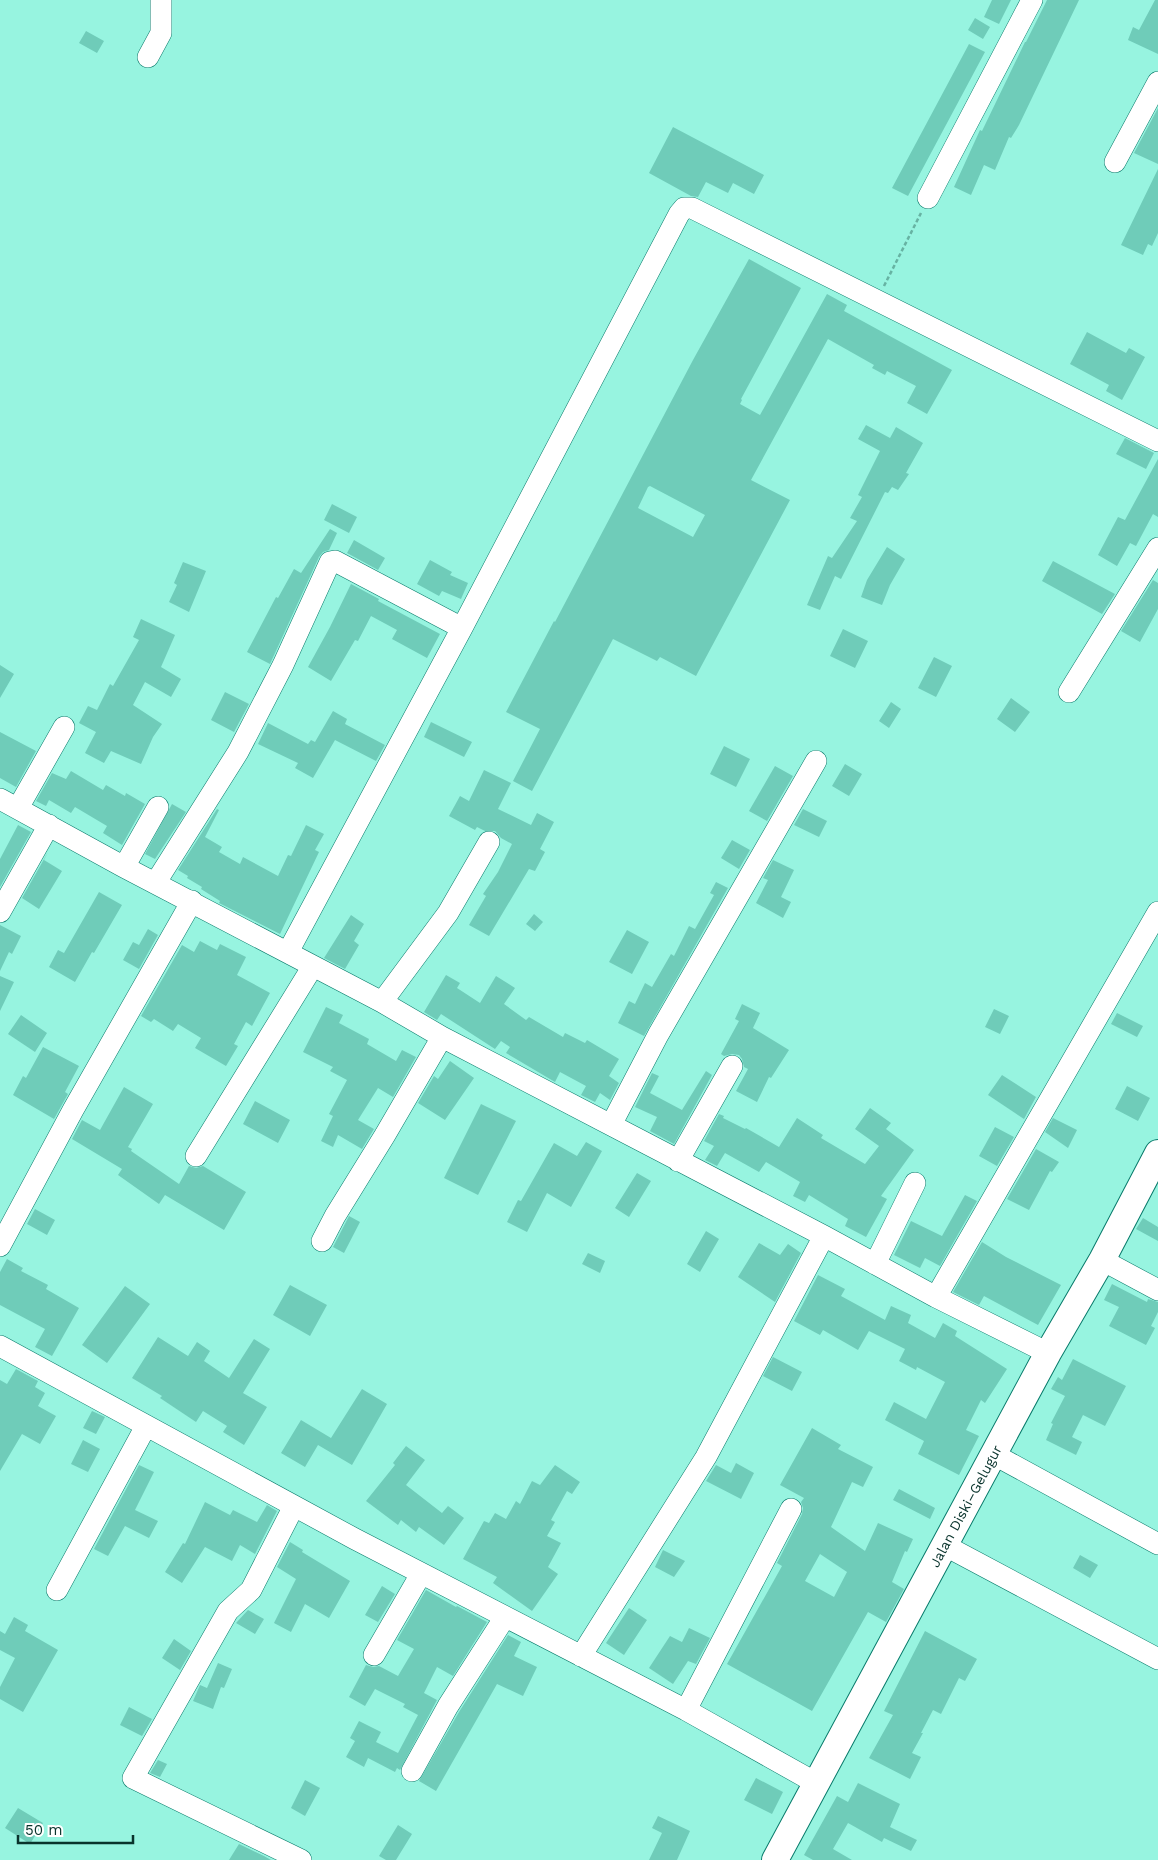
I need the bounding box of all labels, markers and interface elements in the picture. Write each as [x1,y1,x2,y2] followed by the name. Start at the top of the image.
[926,1442,1005,1570] street label: Jalan Diski–Gelugur
[18,1812,132,1844] scale bar
[25,1821,62,1839] text: 50 m

